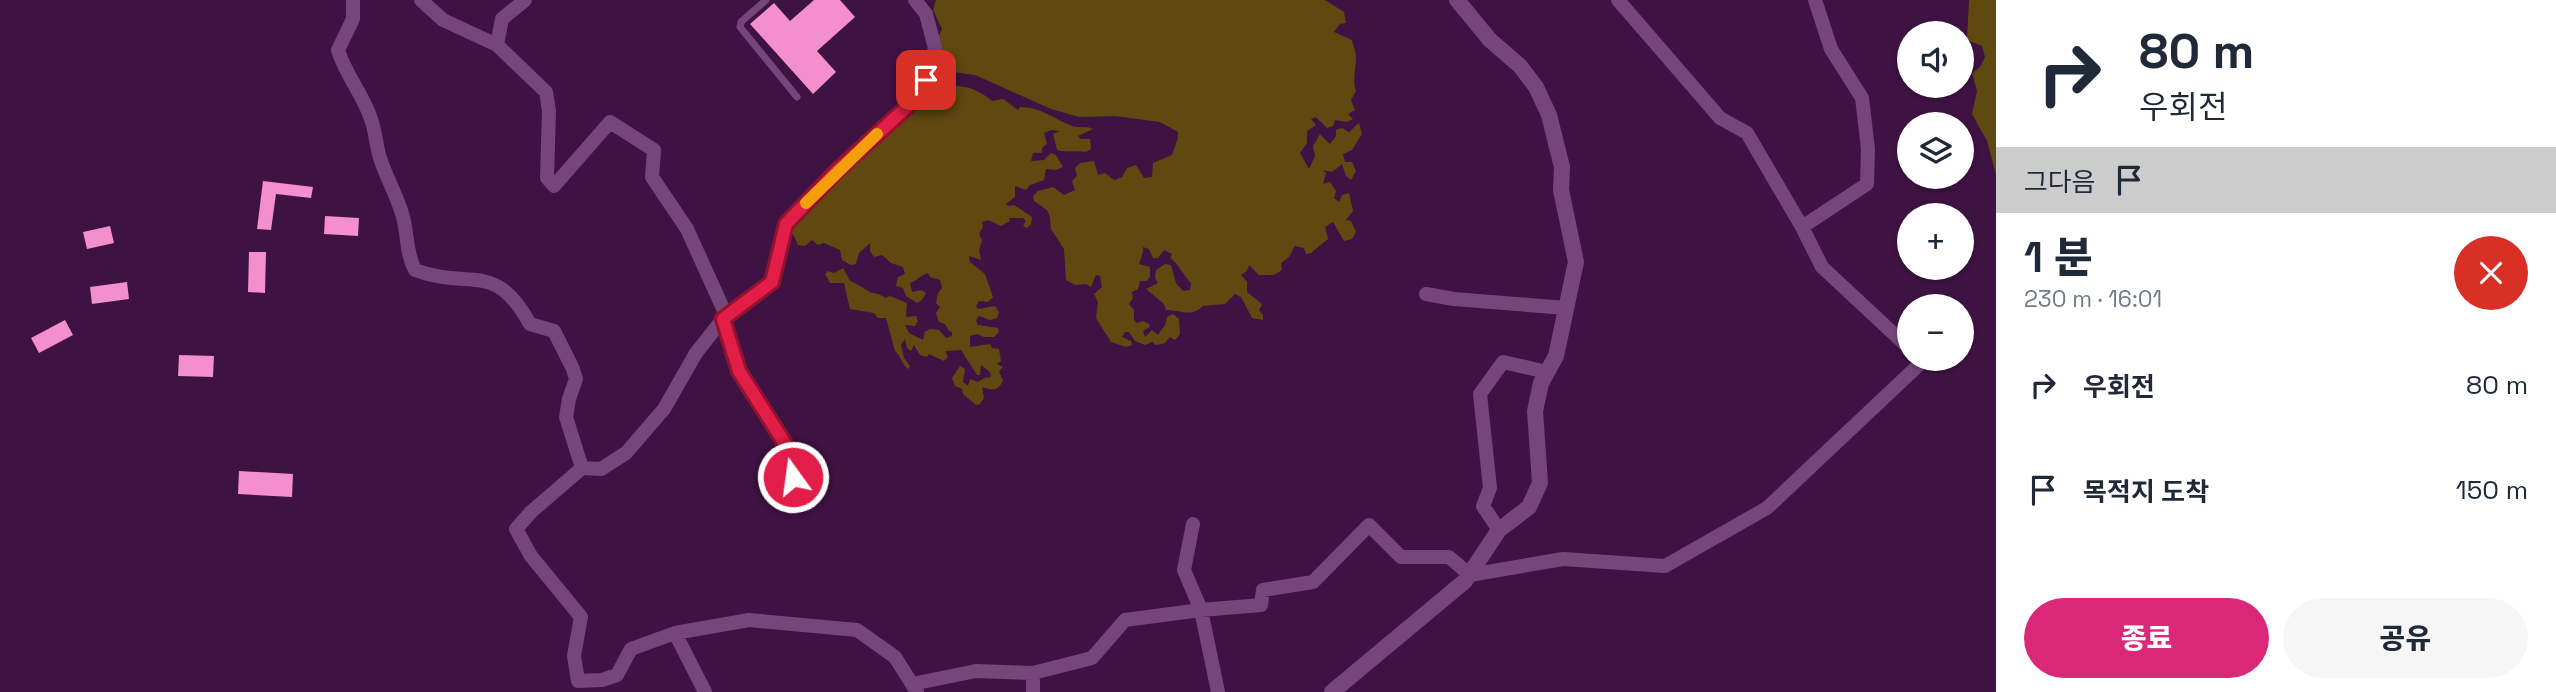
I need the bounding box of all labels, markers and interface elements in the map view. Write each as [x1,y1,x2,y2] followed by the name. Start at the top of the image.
[2139,20,2254,82] text: 80 m
[1897,21,1974,371] map controls
[1897,21,1974,98] button: sound
[2024,28,2115,119] icon: right
[896,50,956,110] pin
[907,61,945,99] icon: arrive
[2139,87,2227,127] text: 우회전
[1897,112,1974,189] button: layers
[2110,161,2148,199] icon: arrive
[2024,165,2096,199] text: 그다음
[1897,203,1974,280] button: +
[2024,231,2092,284] text: 1 분
[2454,236,2528,310] button: close
[2024,284,2162,314] text: 230 m · 16:01
[1897,294,1974,371] button: −
[2024,366,2062,404] icon: right
[2466,368,2528,402] text: 80 m
[2083,370,2155,404] text: 우회전
[756,440,830,514] position arrow
[2024,471,2062,509] icon: arrive
[2456,473,2528,507] text: 150 m
[2083,475,2209,509] text: 목적지 도착
[2024,598,2269,678] button: 종료
[2283,598,2528,678] button: 공유

